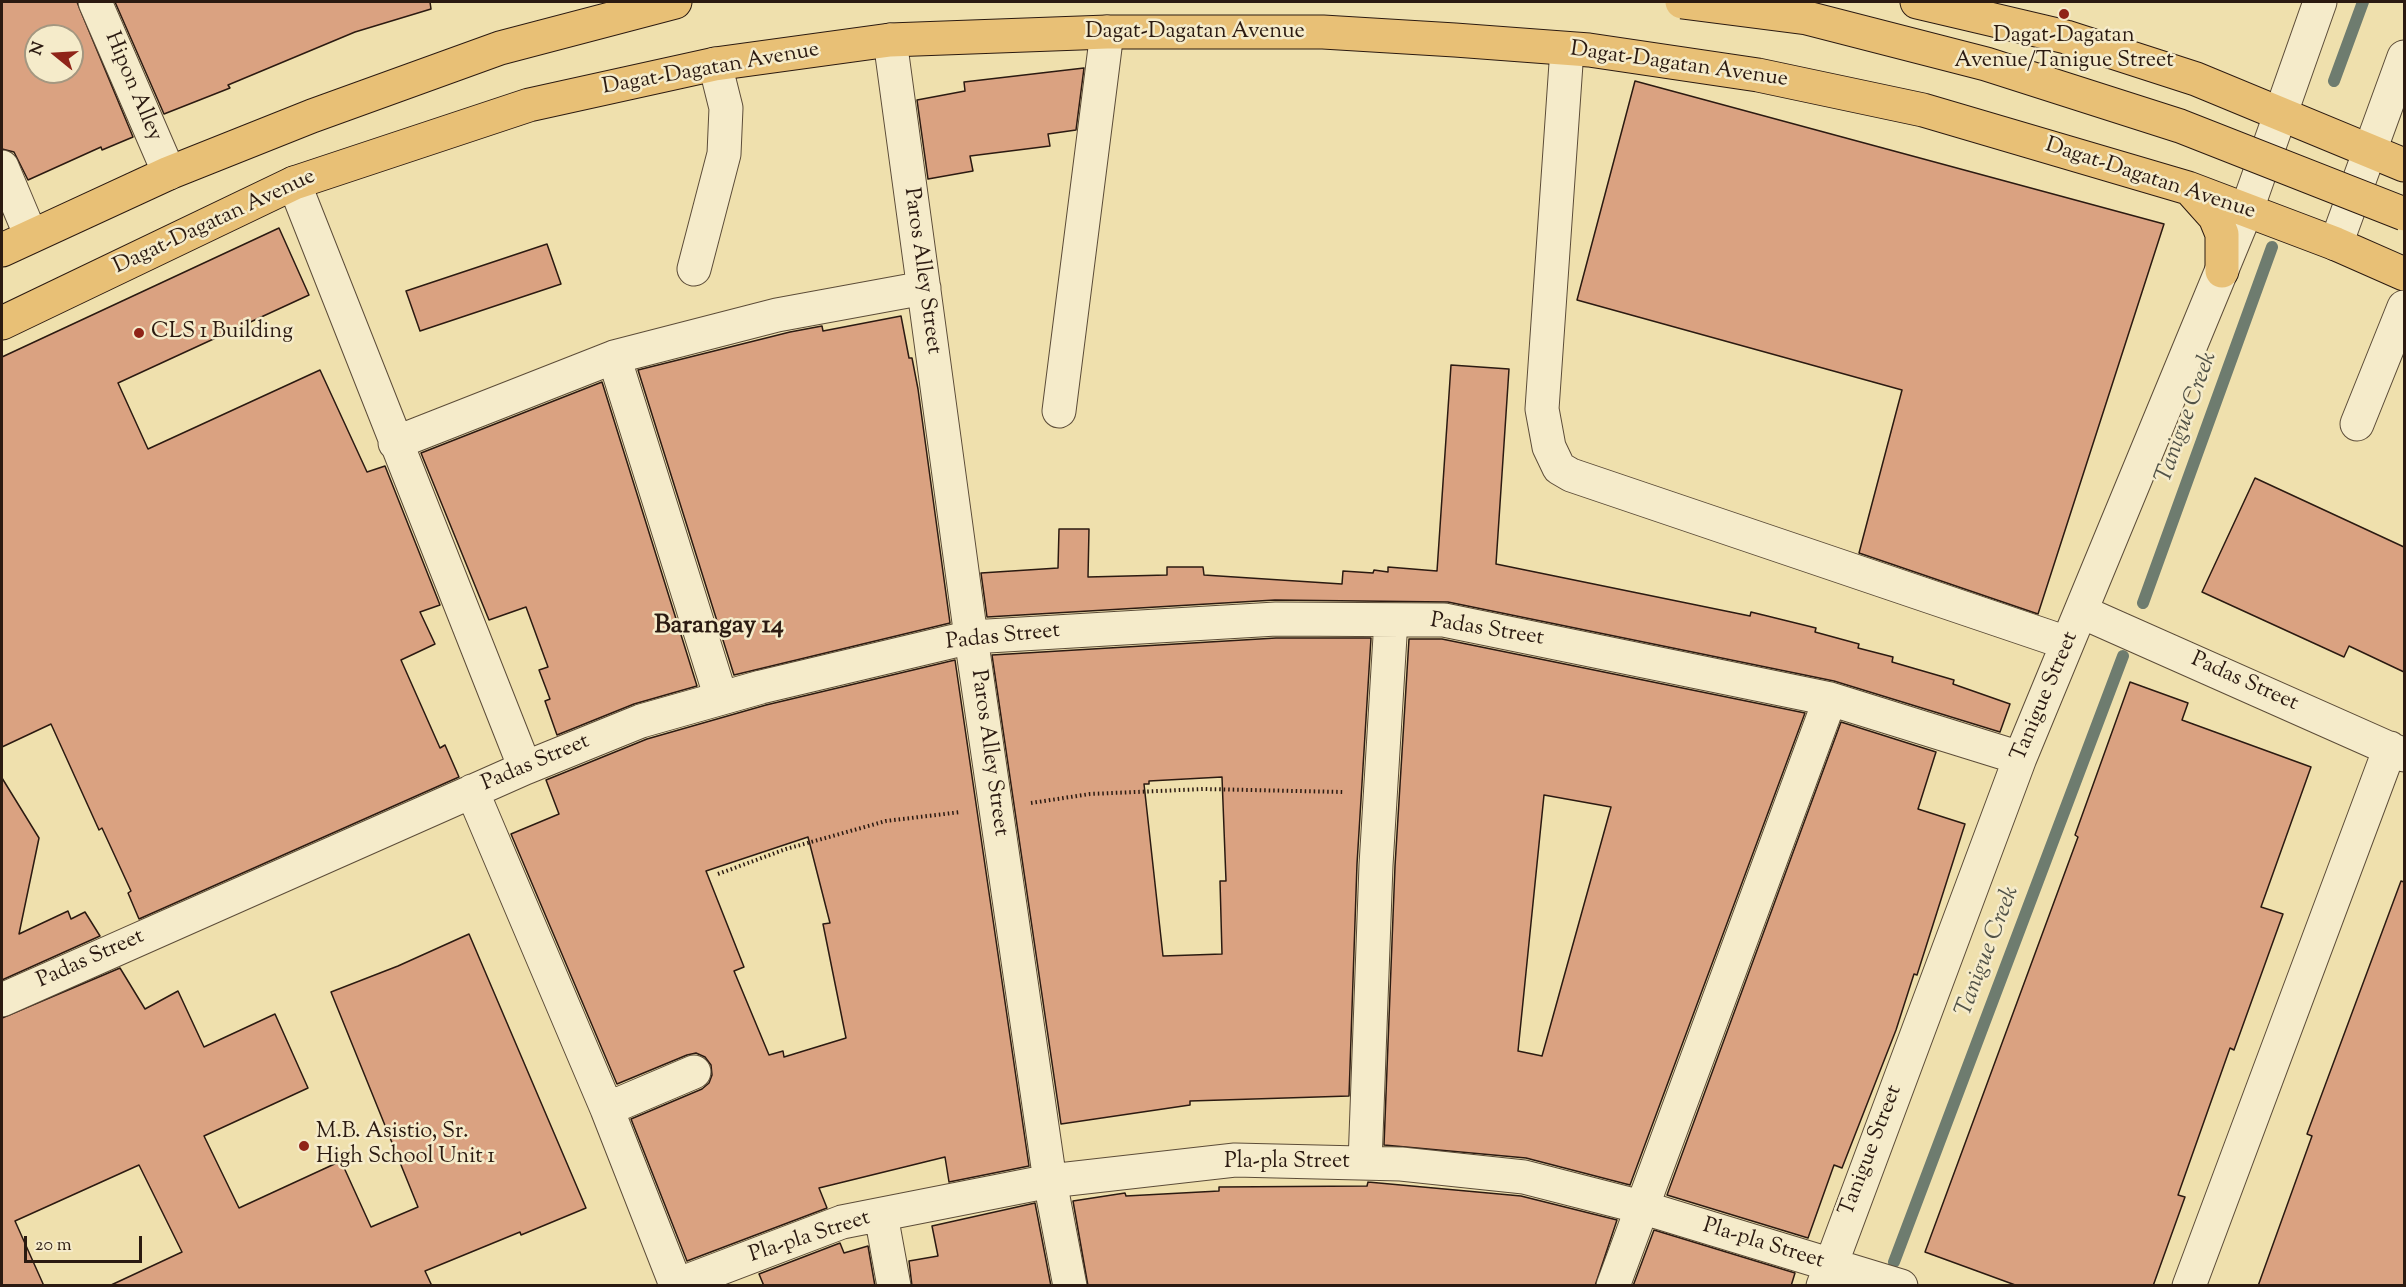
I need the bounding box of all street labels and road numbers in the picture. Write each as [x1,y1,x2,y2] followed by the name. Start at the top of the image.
[1085,20,1305,46] street label: Dagat-Dagatan Avenue
[97,28,167,146] street label: Hipon Alley
[601,38,821,102] street label: Dagat-Dagatan Avenue
[1568,38,1790,94] street label: Dagat-Dagatan Avenue
[2041,134,2259,226] street label: Dagat-Dagatan Avenue
[110,165,320,281] street label: Dagat-Dagatan Avenue
[896,186,946,356] street label: Paros Alley Street
[1428,609,1546,653] street label: Padas Street
[945,619,1061,657] street label: Padas Street
[2007,628,2085,766] street label: Tanigue Street
[2186,648,2302,718] street label: Padas Street
[963,668,1013,838] street label: Paros Alley Street
[478,729,594,799] street label: Padas Street
[33,925,149,995] street label: Padas Street
[1835,1082,1909,1220] street label: Tanigue Street
[1224,1150,1350,1176] street label: Pla-pla Street
[746,1206,874,1270] street label: Pla-pla Street
[1699,1214,1827,1276] street label: Pla-pla Street

